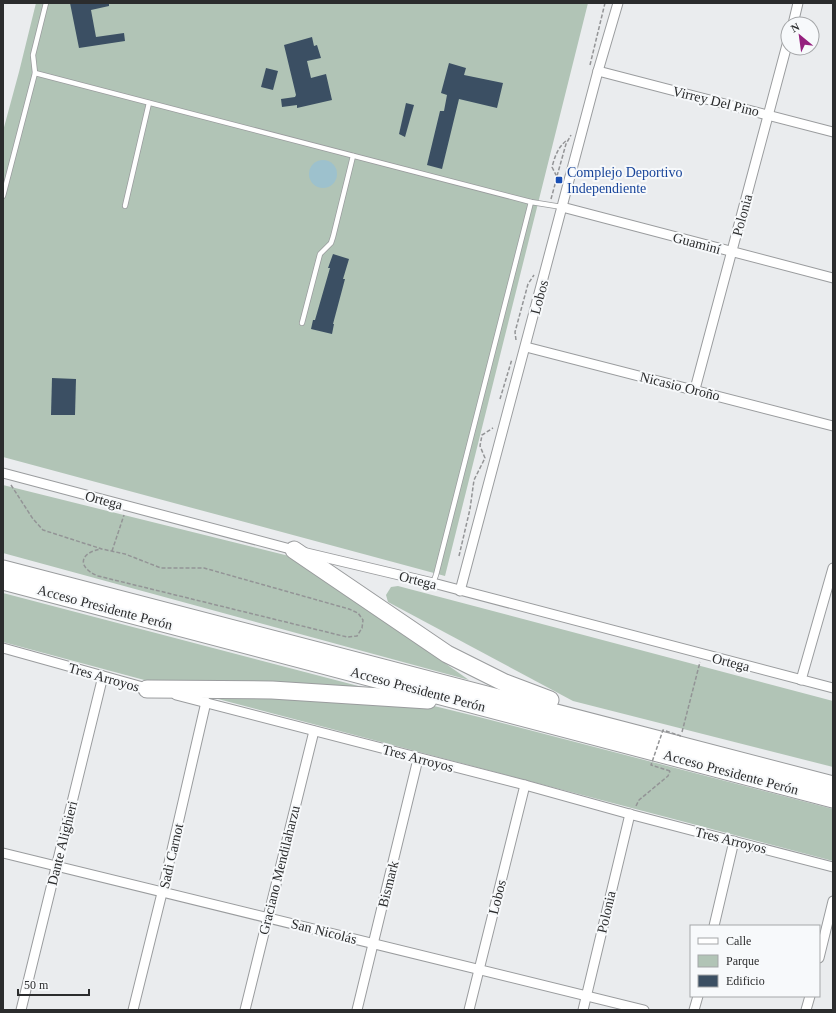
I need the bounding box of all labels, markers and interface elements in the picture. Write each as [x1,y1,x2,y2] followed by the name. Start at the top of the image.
[780,16,820,56] north arrow
[789,20,802,34] text: N
[671,83,761,119] street label: Virrey Del Pino
[567,165,683,196] place label: Complejo Deportivo Independiente
[554,175,564,185] marker: Complejo Deportivo Independiente
[730,192,755,238] street label: Polonia
[671,230,723,257] street label: Guaminí
[528,278,551,316] street label: Lobos
[638,369,721,404] street label: Nicasio Oroño
[84,488,125,513] street label: Ortega
[398,569,439,593] street label: Ortega
[36,582,174,633] street label: Acceso Presidente Perón
[711,651,752,675] street label: Ortega
[67,660,141,695] street label: Tres Arroyos
[349,664,487,715] street label: Acceso Presidente Perón
[381,742,455,775] street label: Tres Arroyos
[662,747,800,798] street label: Acceso Presidente Perón
[45,799,80,887] street label: Dante Alighieri
[256,804,303,936] street label: Graciano Mendilaharzu
[157,822,186,890] street label: Sadi Carnot
[694,824,768,857] street label: Tres Arroyos
[375,859,402,909] street label: Bismark
[486,878,509,916] street label: Lobos
[594,889,619,935] street label: Polonia
[289,916,358,947] street label: San Nicolás
[690,925,820,997] legend
[726,934,751,948] text: Calle
[726,954,759,968] text: Parque
[18,971,89,997] scale bar
[726,974,765,988] text: Edificio
[24,978,49,992] text: 50 m

